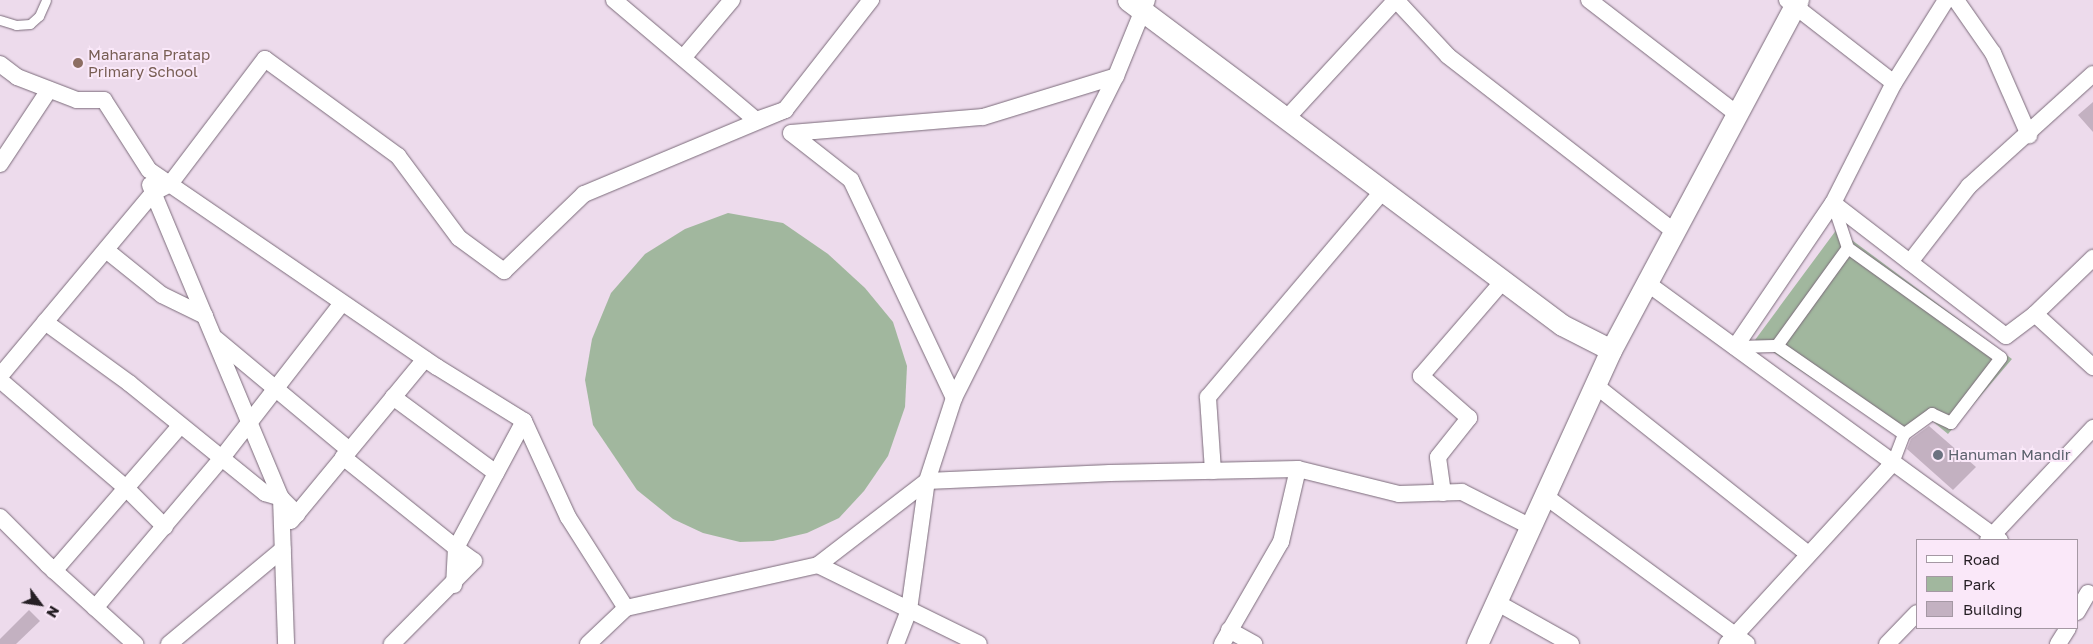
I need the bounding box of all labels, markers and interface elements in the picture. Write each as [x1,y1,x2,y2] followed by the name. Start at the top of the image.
[88,45,210,80] place label: Maharana Pratap Primary School
[72,57,84,69] marker: Maharana Pratap Primary School
[1948,446,2071,464] place label: Hanuman Mandir
[1932,449,1944,461] marker: Hanuman Mandir
[1916,539,2078,629] legend
[1963,550,2000,568] text: Road
[1963,575,1995,593] text: Park
[15,579,65,629] north arrow
[1963,600,2023,618] text: Building
[43,603,63,621] text: N

